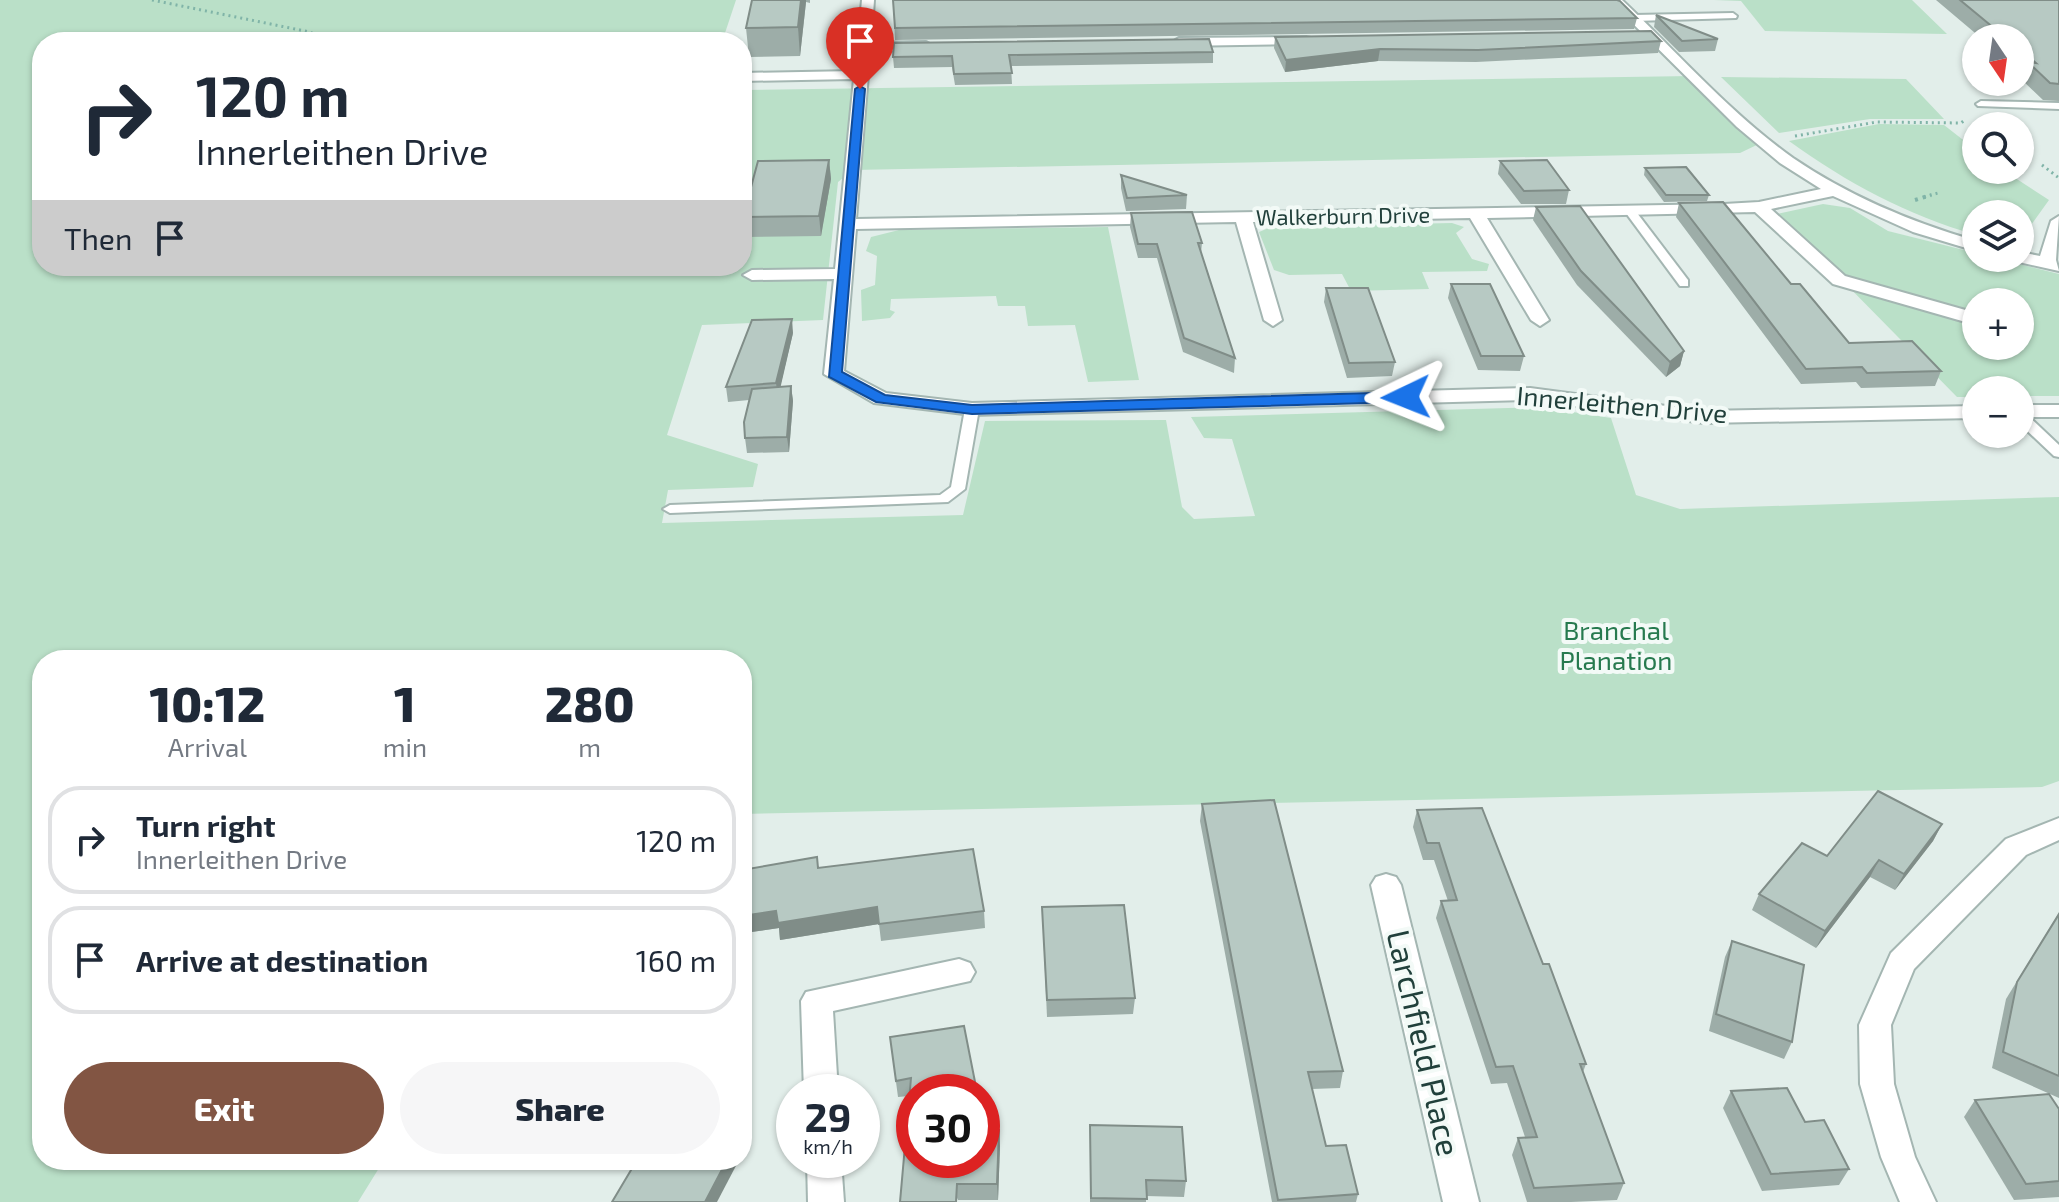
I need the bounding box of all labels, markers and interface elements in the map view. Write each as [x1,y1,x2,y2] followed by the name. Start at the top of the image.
[826,7,894,89] pin
[838,19,882,63] icon: arrive
[1962,24,2034,96] north arrow
[1962,24,2034,448] map controls
[196,61,350,128] text: 120 m
[64,64,168,168] icon: right
[1962,112,2034,184] button: search
[196,129,488,172] text: Innerleithen Drive
[1256,200,1430,230] street label: Walkerburn Drive
[1962,200,2034,272] button: layers
[148,216,192,260] icon: arrive
[64,220,132,256] text: Then
[1962,288,2034,360] button: +
[1364,355,1448,439] position arrow
[1962,376,2034,448] button: −
[1516,379,1729,428] street label: Innerleithen Drive
[1560,614,1672,675] park label: Branchal Planation
[150,674,265,732] text: 10:12
[394,674,416,732] text: 1
[545,674,634,732] text: 280
[168,731,247,762] text: Arrival
[383,731,427,762] text: min
[578,731,601,762] text: m
[136,807,276,843] text: Turn right
[68,818,112,862] icon: right
[636,822,716,858] text: 120 m
[136,843,347,874] text: Innerleithen Drive
[1380,926,1469,1159] street label: Larchfield Place
[68,938,112,982] icon: arrive
[136,942,428,978] text: Arrive at destination
[636,942,716,978] text: 160 m
[64,1062,384,1154] button: Exit
[400,1062,720,1154] button: Share
[896,1074,1000,1178] speed limit sign: 30
[805,1092,851,1140] text: 29
[803,1134,853,1158] text: km/h

